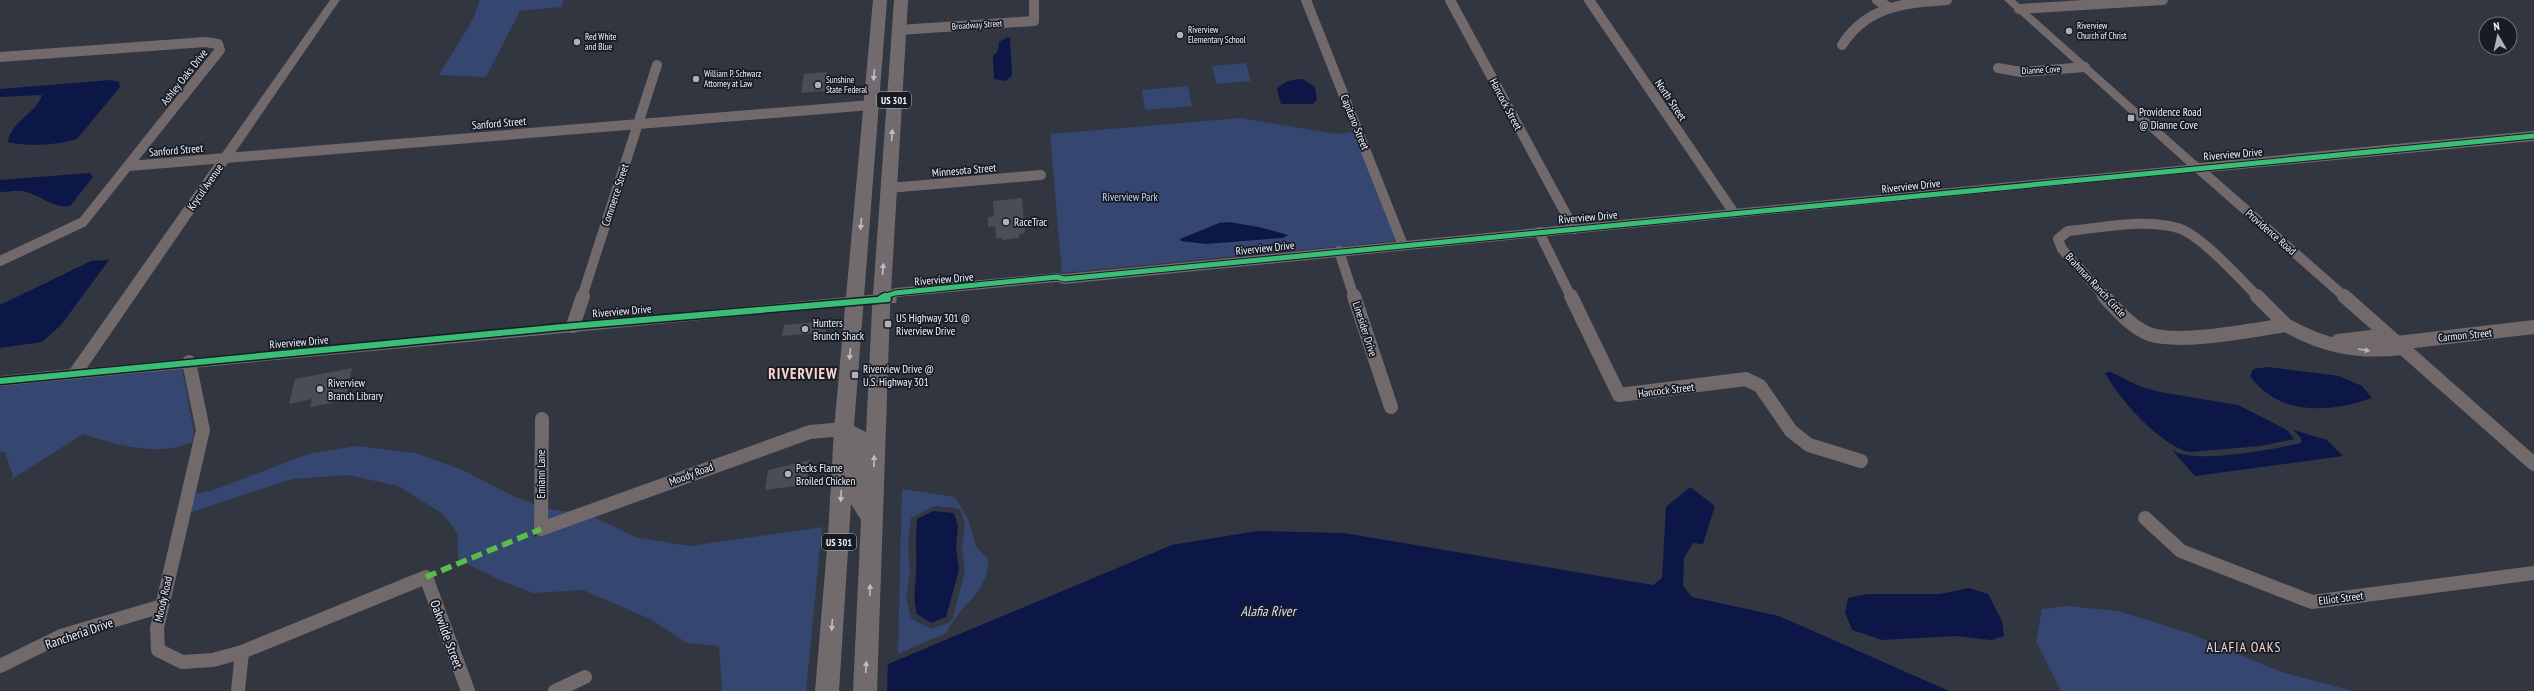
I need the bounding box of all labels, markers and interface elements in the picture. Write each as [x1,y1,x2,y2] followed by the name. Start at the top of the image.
[2478,16,2518,56] north arrow
[951,17,1003,32] street label: Broadway Street
[2492,19,2501,34] text: N
[2077,20,2127,41] place label: Riverview Church of Christ
[1188,24,1247,45] place label: Riverview Elementary School
[2064,26,2074,36] marker: Riverview Church of Christ
[1175,30,1185,40] marker: Riverview Elementary School
[585,31,617,52] place label: Red White and Blue
[572,37,582,47] marker: Red White and Blue
[158,46,211,108] street label: Ashley Oaks Drive
[2021,63,2061,76] street label: Dianne Cove
[704,68,761,89] place label: William P. Schwarz Attorney at Law
[870,69,877,81] one-way arrow
[691,74,701,84] marker: William P. Schwarz Attorney at Law
[826,74,868,95] place label: Sunshine State Federal
[1487,76,1525,132] street label: Hancock Street
[1652,77,1690,123] street label: North Street
[813,80,823,90] marker: Sunshine State Federal
[877,92,911,108] road number: US 301
[1338,92,1372,152] street label: Capitano Street
[2139,105,2202,132] place label: Providence Road @ Dianne Cove
[2126,113,2136,123] marker: Providence Road @ Dianne Cove
[471,114,527,132] street label: Sanford Street
[888,129,895,141] one-way arrow
[148,141,204,159] street label: Sanford Street
[2203,144,2264,164] street label: Riverview Drive
[931,160,997,180] street label: Minnesota Street
[184,161,226,213] street label: Krycul Avenue
[598,162,632,228] street label: Commerce Street
[1881,176,1942,196] street label: Riverview Drive
[1102,190,1159,204] park label: Riverview Park
[2243,206,2299,258] street label: Providence Road
[1558,207,1619,227] street label: Riverview Drive
[1014,215,1047,229] place label: RaceTrac
[1001,217,1011,227] marker: RaceTrac
[857,218,864,230] one-way arrow
[1235,238,1296,258] street label: Riverview Drive
[2063,250,2130,321] street label: Brahman Ranch Circle
[880,263,887,275] one-way arrow
[914,269,975,289] street label: Riverview Drive
[1350,300,1381,359] street label: Linesider Drive
[592,301,653,321] street label: Riverview Drive
[896,311,970,338] place label: US Highway 301 @ Riverview Drive
[813,316,865,343] place label: Hunters Brunch Shack
[883,319,893,329] marker: US Highway 301 @ Riverview Drive
[800,324,810,334] marker: Hunters Brunch Shack
[2437,325,2493,345] street label: Carmon Street
[269,332,330,352] street label: Riverview Drive
[2358,347,2370,353] one-way arrow
[846,348,853,360] one-way arrow
[863,362,934,389] place label: Riverview Drive @ U.S. Highway 301
[768,364,838,383] district label: RIVERVIEW
[850,370,860,380] marker: Riverview Drive @ U.S. Highway 301
[328,376,384,403] place label: Riverview Branch Library
[1637,380,1695,400] street label: Hancock Street
[315,384,325,394] marker: Riverview Branch Library
[534,449,548,498] street label: Emiann Lane
[871,454,877,467] one-way arrow
[667,459,715,488] street label: Moody Road
[796,461,855,488] place label: Pecks Flame Broiled Chicken
[783,469,793,479] marker: Pecks Flame Broiled Chicken
[838,490,844,503] one-way arrow
[822,534,856,550] road number: US 301
[151,575,175,623] street label: Moody Road
[866,584,873,596] one-way arrow
[2318,588,2364,608] street label: Elliot Street
[426,598,467,671] street label: Oakwilde Street
[1241,602,1298,620] water label: Alafia River
[43,614,115,653] street label: Rancheria Drive
[829,619,836,631] one-way arrow
[2206,638,2282,656] district label: ALAFIA OAKS
[863,661,870,673] one-way arrow

